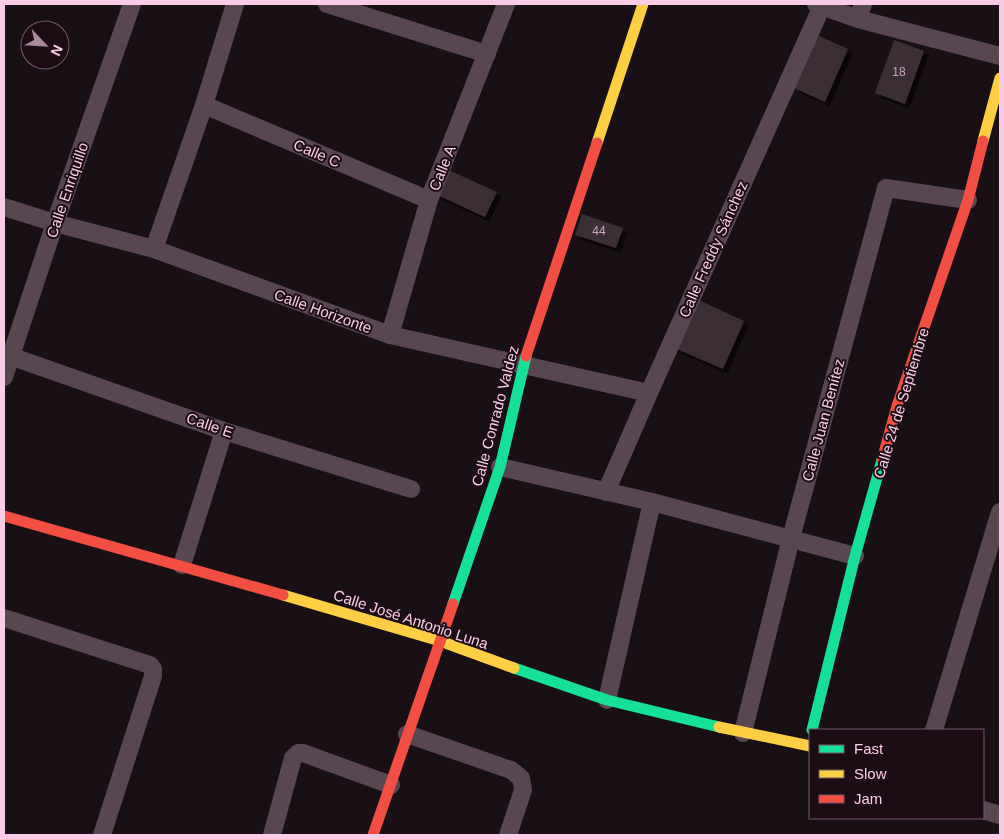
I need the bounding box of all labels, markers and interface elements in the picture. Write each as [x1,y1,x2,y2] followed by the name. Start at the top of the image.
[20,20,70,70] north arrow
[47,43,66,58] text: N
[892,65,906,79] house number: 18
[291,136,343,170] street label: Calle C
[43,140,91,240] street label: Calle Enriquillo
[425,143,459,193] street label: Calle A
[675,178,751,320] street label: Calle Freddy Sánchez
[592,224,606,238] house number: 44
[272,285,374,337] street label: Calle Horizonte
[870,326,932,480] street label: Calle 24 de Septiembre
[468,344,522,488] street label: Calle Conrado Valdez
[798,357,848,483] street label: Calle Juan Benítez
[184,409,236,441] street label: Calle E
[331,586,491,652] street label: Calle José Antonio Luna
[809,729,984,819] legend
[854,740,884,757] text: Fast
[854,765,887,782] text: Slow
[854,790,882,807] text: Jam

